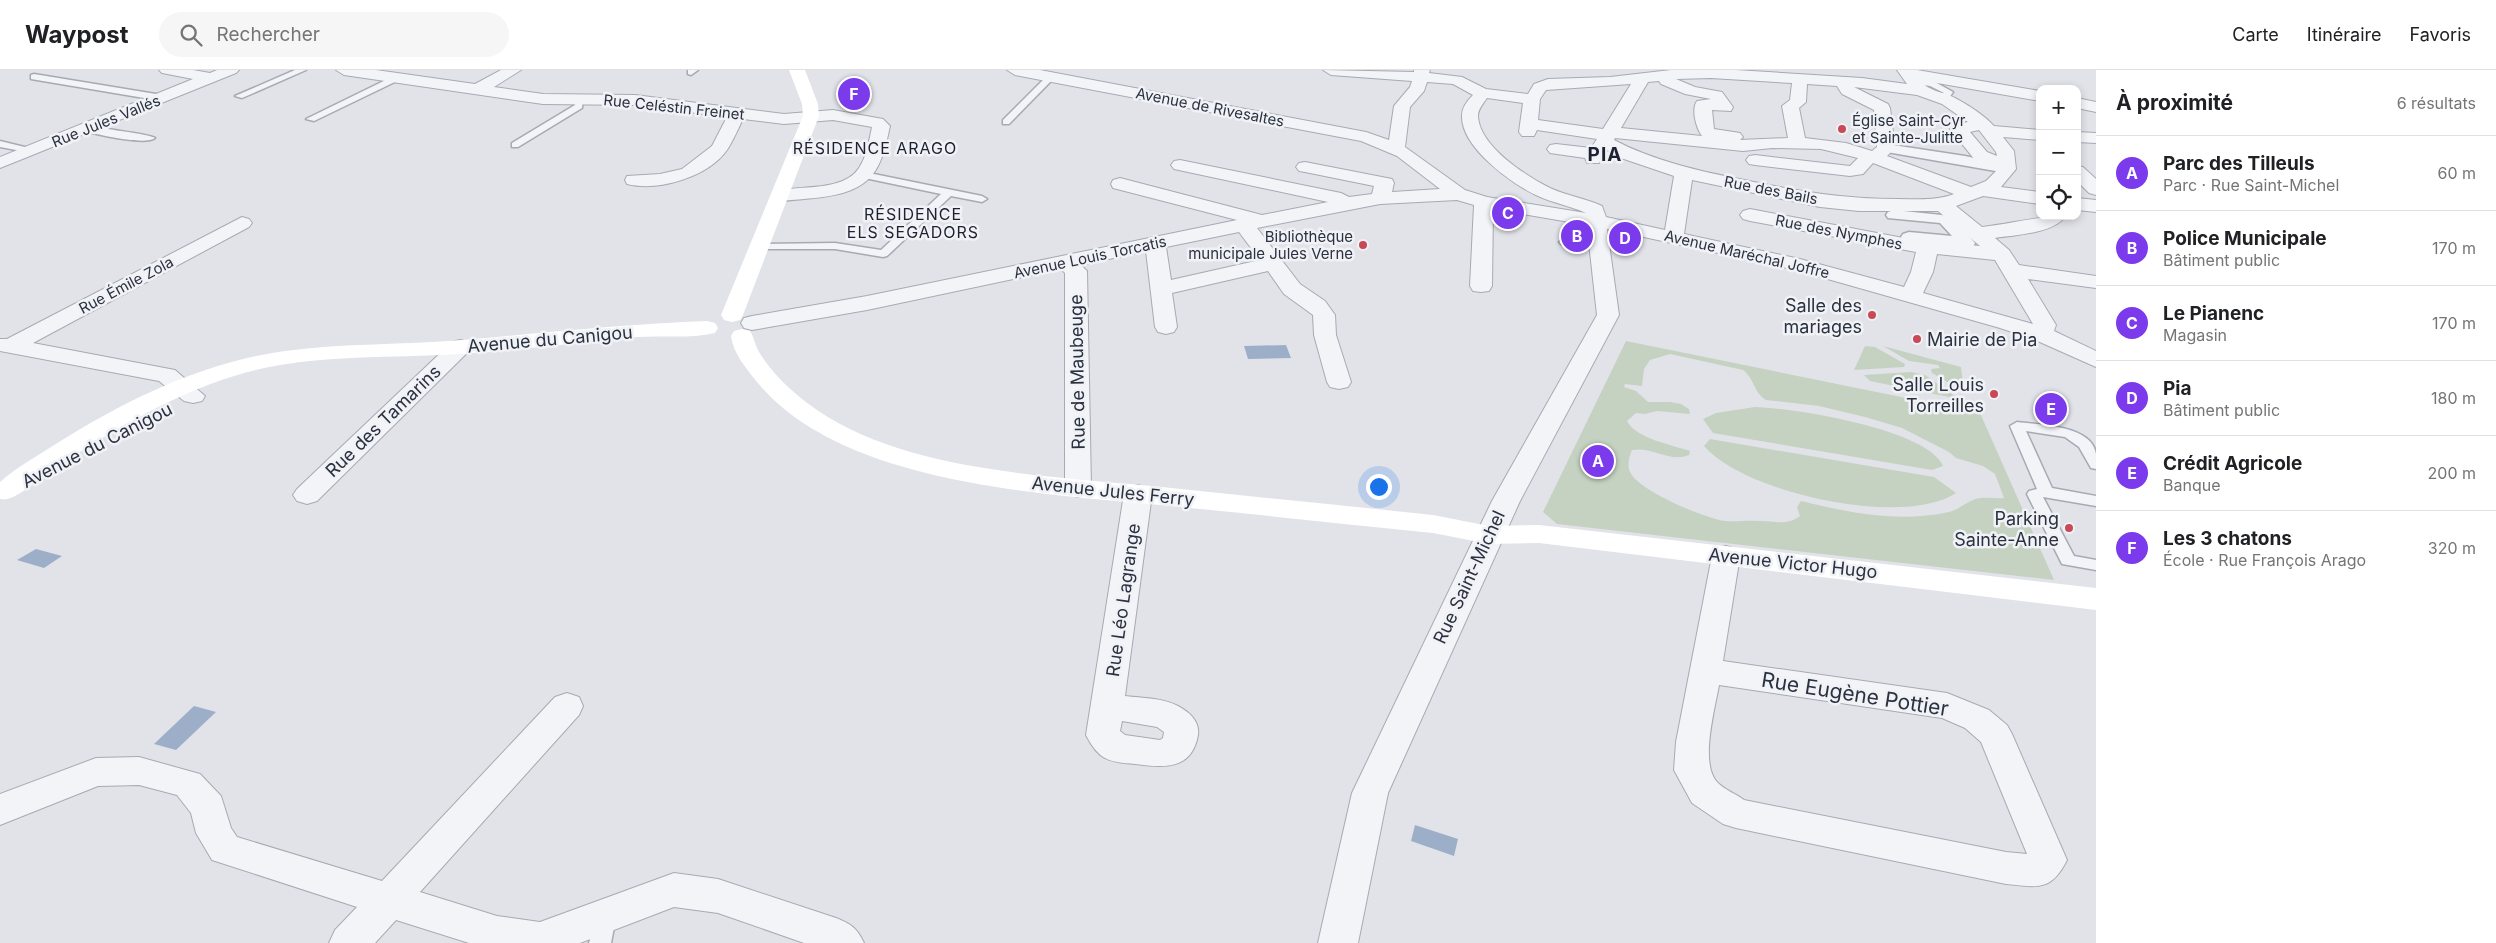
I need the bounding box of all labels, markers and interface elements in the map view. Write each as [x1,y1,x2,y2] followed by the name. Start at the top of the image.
[159,12,509,57] search box
[25,20,129,49] text: Waypost
[177,21,205,49] icon: search
[217,23,320,46] text: Rechercher
[2232,24,2279,45] text: Carte
[2307,24,2381,45] text: Itinéraire
[2409,24,2471,45] text: Favoris
[838,75,870,113] pin: F
[1134,83,1286,131] street label: Avenue de Rivesaltes
[2036,85,2081,220] map controls
[2036,85,2081,130] button: +
[602,90,746,124] street label: Rue Celéstin Freinet
[2116,90,2233,115] text: À proximité
[49,91,163,151] street label: Rue Jules Vallés
[2397,93,2476,113] text: 6 résultats
[1852,111,1966,147] place label: Église Saint-Cyr et Sainte-Julitte
[1836,123,1848,135] marker: Église Saint-Cyr et Sainte-Julitte
[2036,130,2081,175] button: −
[793,138,957,158] district label: RÉSIDENCE ARAGO
[1588,143,1622,166] district label: PIA
[2163,152,2315,175] text: Parc des Tilleuls
[2126,163,2138,183] text: A
[2437,163,2476,183] text: 60 m
[1723,172,1820,208] street label: Rue des Bails
[2036,175,2081,220] button: locate
[2163,175,2339,195] text: Parc · Rue Saint-Michel
[1492,194,1524,232] pin: C
[847,204,979,242] district label: RÉSIDENCE ELS SEGADORS
[1774,210,1904,254] street label: Rue des Nymphes
[1561,217,1593,255] pin: B
[1609,219,1641,257] pin: D
[1663,226,1831,282] street label: Avenue Maréchal Joffre
[1188,227,1353,263] place label: Bibliothèque municipale Jules Verne
[2163,227,2327,250] text: Police Municipale
[1012,232,1168,282] street label: Avenue Louis Torcatis
[2127,238,2137,258] text: B
[2432,238,2476,258] text: 170 m
[1357,239,1369,251] marker: Bibliothèque municipale Jules Verne
[2163,250,2280,270] text: Bâtiment public
[75,252,177,318] street label: Rue Émile Zola
[1065,294,1089,450] street label: Rue de Maubeuge
[1784,295,1862,337] place label: Salle des mariages
[2163,302,2264,325] text: Le Pianenc
[1866,309,1878,321] marker: Salle des mariages
[2126,313,2138,333] text: C
[2432,313,2476,333] text: 170 m
[467,321,633,357] street label: Avenue du Canigou
[2163,325,2227,345] text: Magasin
[1927,329,2037,350] place label: Mairie de Pia
[1911,333,1923,345] marker: Mairie de Pia
[321,361,445,481] street label: Rue des Tamarins
[1893,374,1984,416] place label: Salle Louis Torreilles
[2163,377,2192,400] text: Pia
[1988,388,2000,400] marker: Salle Louis Torreilles
[2126,388,2138,408] text: D
[2431,388,2476,408] text: 180 m
[2035,390,2067,428] pin: E
[18,398,176,492] street label: Avenue du Canigou
[2163,400,2280,420] text: Bâtiment public
[1582,442,1614,480] pin: A
[2163,452,2302,475] text: Crédit Agricole
[2127,463,2137,483] text: E
[2428,463,2476,483] text: 200 m
[1031,472,1195,510] street label: Avenue Jules Ferry
[1366,474,1392,500] your location
[2163,475,2221,495] text: Banque
[1429,507,1509,647] street label: Rue Saint-Michel
[1954,508,2059,550] place label: Parking Sainte-Anne
[1102,522,1144,678] street label: Rue Léo Lagrange
[2063,522,2075,534] marker: Parking Sainte-Anne
[2163,527,2292,550] text: Les 3 chatons
[2127,538,2137,558] text: F
[2428,538,2476,558] text: 320 m
[1708,544,1878,582] street label: Avenue Victor Hugo
[2163,550,2366,570] text: École · Rue François Arago
[1760,667,1950,721] street label: Rue Eugène Pottier

